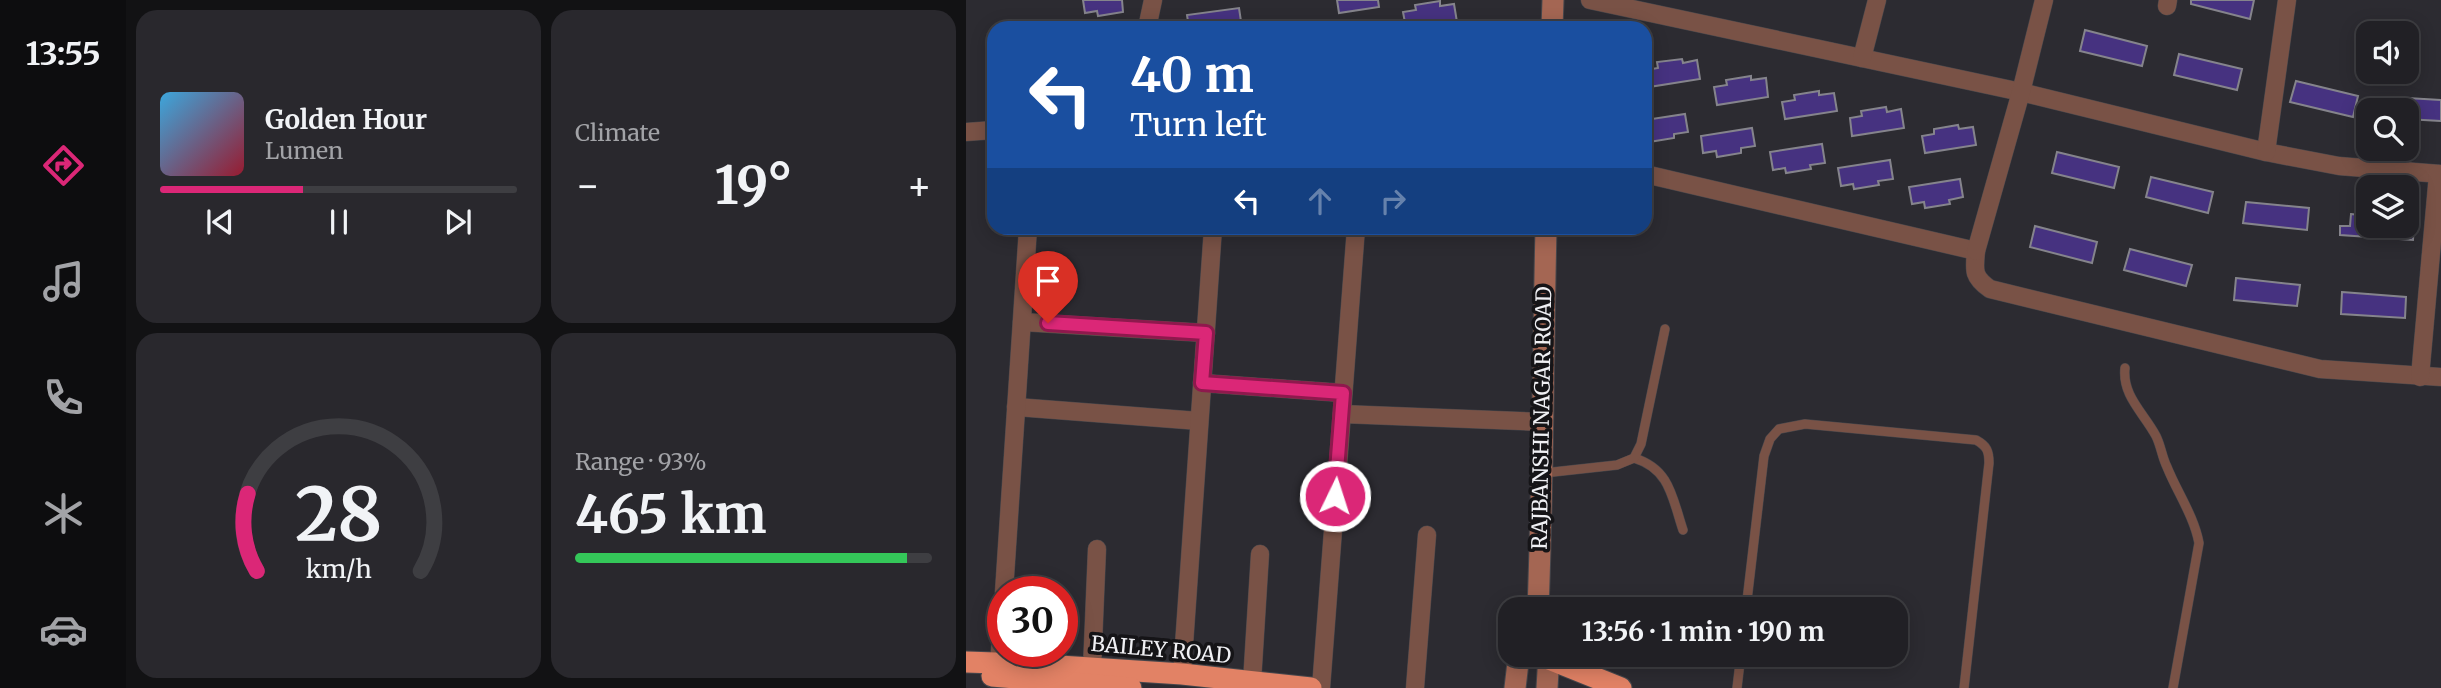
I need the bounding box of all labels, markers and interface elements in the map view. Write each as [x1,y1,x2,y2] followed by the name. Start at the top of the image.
[2356,21,2419,238] map controls
[2356,21,2419,84] button: sound
[25,34,101,74] text: 13:55
[1130,44,1254,105] text: 40 m
[1015,49,1106,140] icon: left
[2356,98,2419,161] button: search
[265,103,427,136] text: Golden Hour
[1130,105,1267,145] text: Turn left
[575,118,660,147] text: Climate
[265,136,343,165] text: Lumen
[39,141,88,190] icon: directions
[715,153,793,218] text: 19°
[575,162,600,209] text: −
[907,162,932,209] text: +
[2356,175,2419,238] button: layers
[1228,182,1266,220] icon: left
[1301,182,1339,220] icon: ahead
[1374,182,1412,220] icon: right
[201,203,239,241] icon: previous
[320,203,358,241] icon: pause
[439,203,477,241] icon: next
[1018,251,1078,323] pin
[39,257,88,306] icon: music
[1029,262,1067,300] icon: arrive
[1526,286,1557,550] street label: RAJBANSHI NAGAR ROAD
[39,373,88,422] icon: phone
[575,447,707,476] text: Range · 93%
[1298,459,1372,533] position arrow
[295,470,382,562] text: 28
[575,482,767,547] text: 465 km
[39,489,88,538] icon: climate
[305,553,372,585] text: km/h
[987,576,1078,667] speed limit sign: 30
[39,605,88,654] icon: car
[1581,615,1825,648] text: 13:56 · 1 min · 190 m
[1090,630,1233,669] street label: BAILEY ROAD

